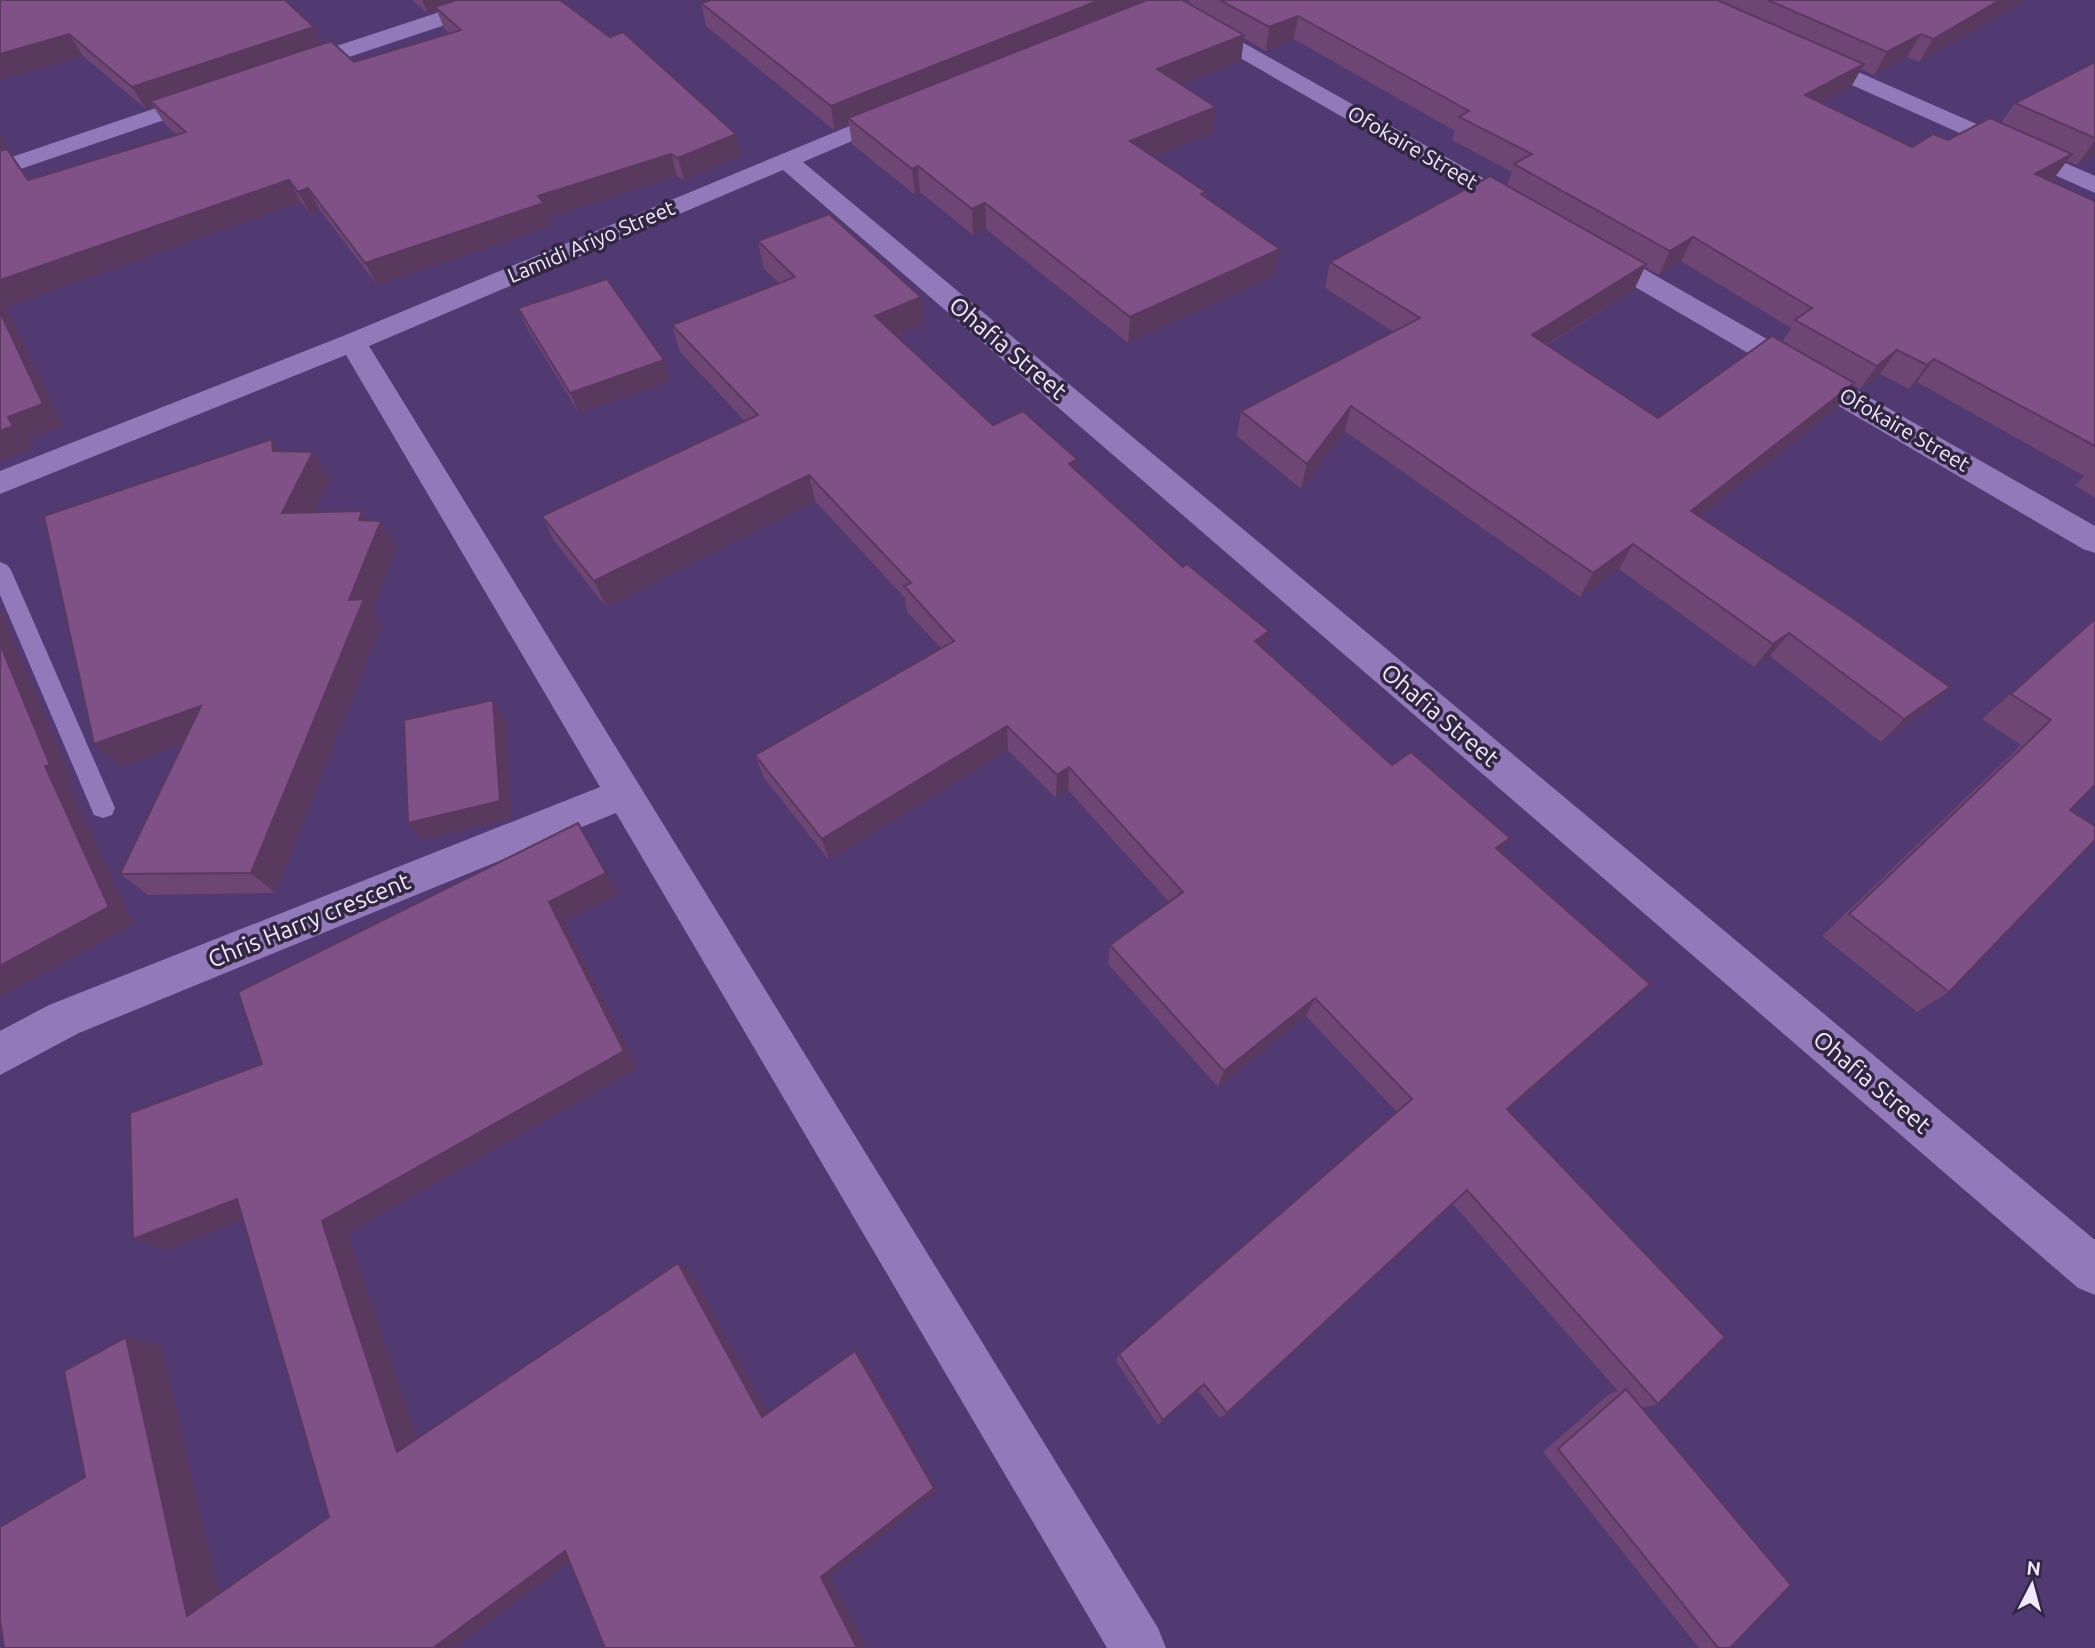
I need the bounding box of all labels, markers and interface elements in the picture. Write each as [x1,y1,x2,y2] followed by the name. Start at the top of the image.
[1344,100,1482,194] street label: Ofokaire Street
[504,195,678,287] street label: Lamidi Ariyo Street
[944,291,1072,405] street label: Ohafia Street
[1836,382,1974,476] street label: Ofokaire Street
[1376,658,1504,772] street label: Ohafia Street
[204,867,414,973] street label: Chris Harry crescent
[1808,1025,1936,1139] street label: Ohafia Street
[1997,1550,2067,1620] north arrow
[2026,1556,2042,1580] text: N

